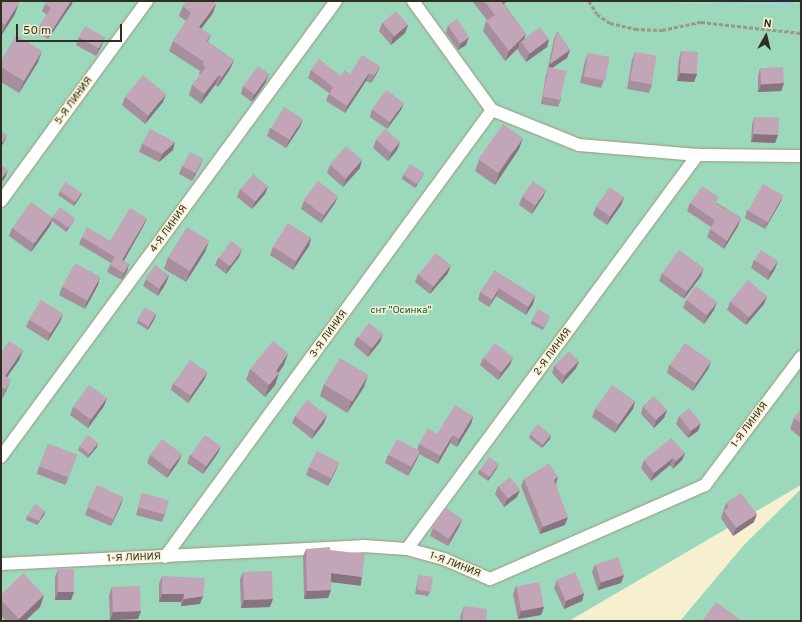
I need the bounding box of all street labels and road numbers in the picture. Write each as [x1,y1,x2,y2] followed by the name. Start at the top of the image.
[53,75,95,127] street label: 5-Я ЛИНИЯ
[148,203,190,255] street label: 4-Я ЛИНИЯ
[308,308,350,360] street label: 3-Я ЛИНИЯ
[532,326,574,378] street label: 2-Я ЛИНИЯ
[729,400,771,450] street label: 1-Я ЛИНИЯ
[428,550,482,580] street label: 1-Я ЛИНИЯ
[107,551,161,565] street label: 1-Я ЛИНИЯ

